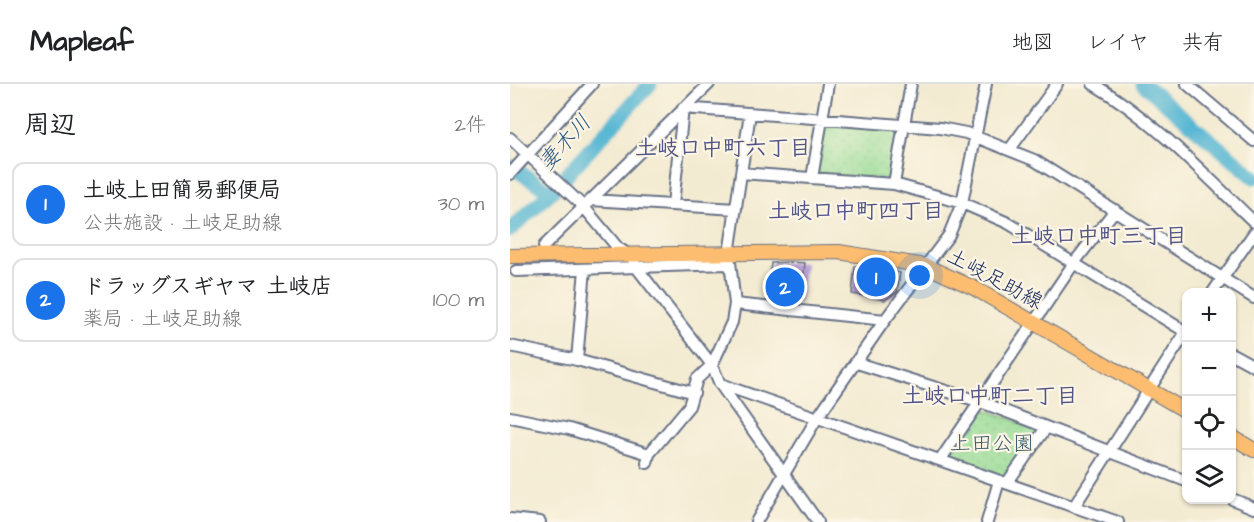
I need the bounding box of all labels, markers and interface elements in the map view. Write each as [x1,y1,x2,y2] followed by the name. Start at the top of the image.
[30,22,133,61] text: Mapleaf
[1012,28,1054,57] text: 地図
[1087,28,1149,57] text: レイヤ
[1182,28,1224,57] text: 共有
[24,107,76,143] text: 周辺
[531,108,599,178] water label: 妻木川
[455,111,486,139] text: 2件
[635,133,811,164] district label: 土岐口中町六丁目
[83,175,281,206] text: 土岐上田簡易郵便局
[44,190,47,218] text: 1
[438,190,484,218] text: 30 m
[768,196,944,227] district label: 土岐口中町四丁目
[83,209,282,237] text: 公共施設 · 土岐足助線
[1011,221,1187,252] district label: 土岐口中町三丁目
[942,242,1048,316] street label: 土岐足助線
[856,254,896,300] pin: 1
[905,261,934,290] your location
[766,264,804,310] pin: 2
[83,271,333,302] text: ドラッグスギヤマ 土岐店
[40,286,51,314] text: 2
[433,286,484,314] text: 100 m
[1182,288,1236,504] map controls
[1182,288,1236,342] button: +
[83,305,242,333] text: 薬局 · 土岐足助線
[1182,342,1236,396] button: −
[902,381,1078,412] district label: 土岐口中町二丁目
[1182,396,1236,450] button: locate
[950,429,1034,458] park label: 上田公園
[1182,450,1236,504] button: layers

